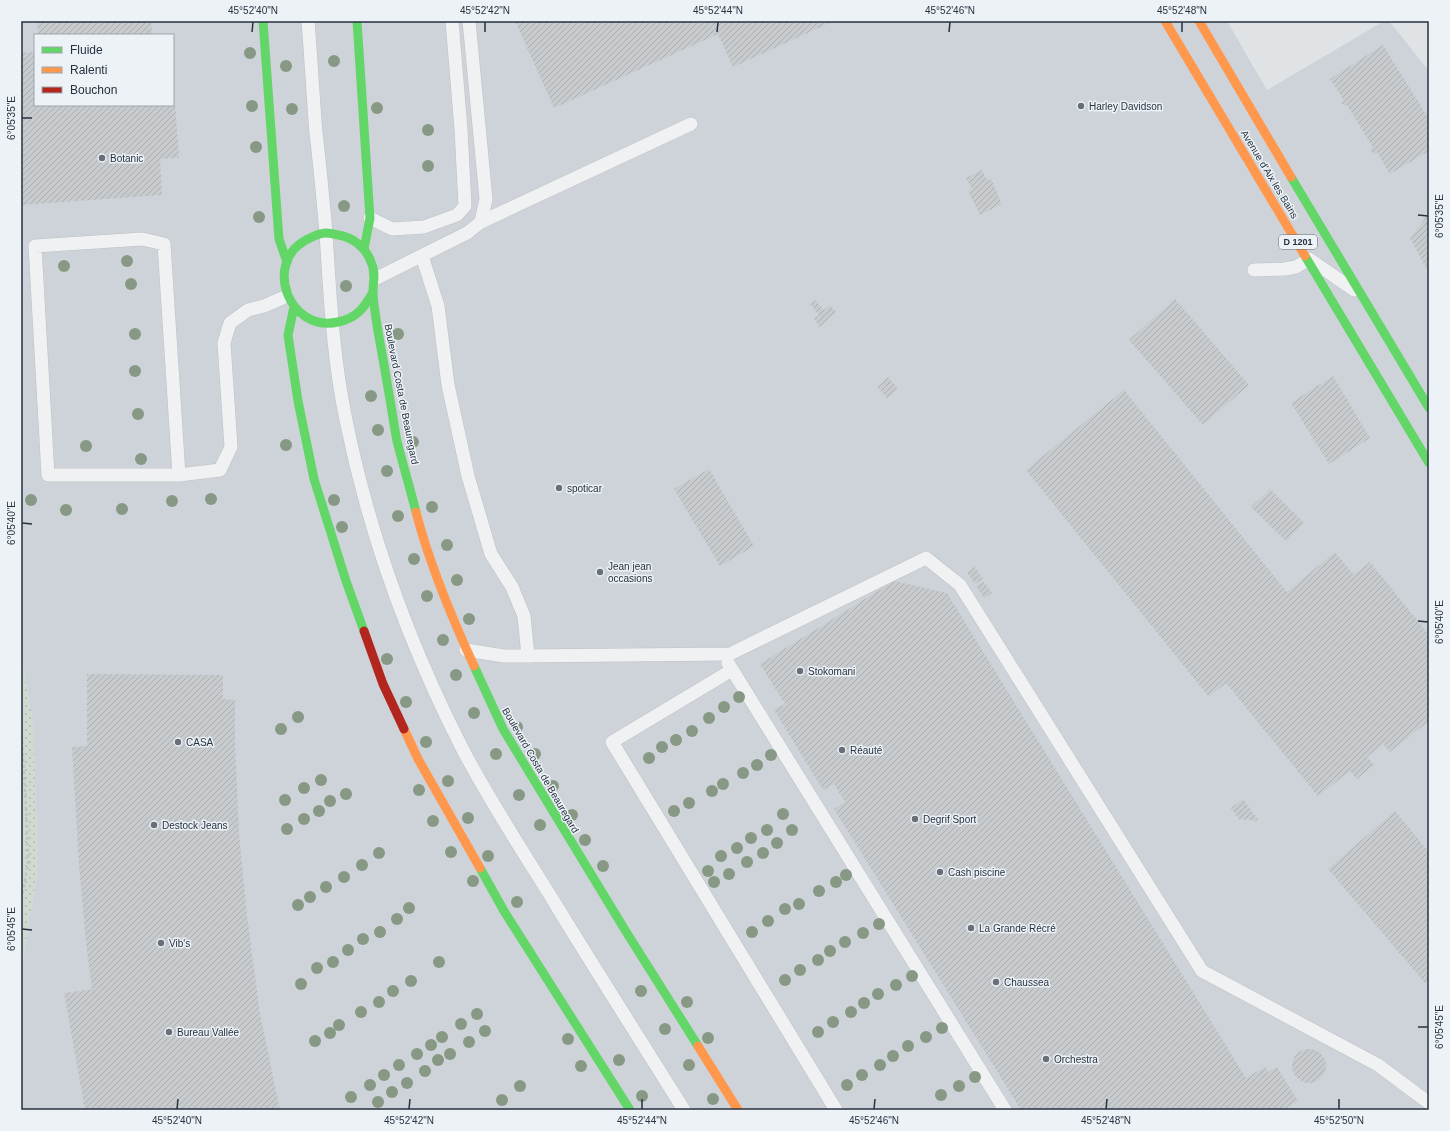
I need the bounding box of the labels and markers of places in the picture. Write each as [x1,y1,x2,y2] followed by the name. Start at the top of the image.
[1076,101,1086,111] marker: Harley Davidson
[1089,101,1162,112] place label: Harley Davidson
[97,153,107,163] marker: Botanic
[110,153,143,164] place label: Botanic
[554,483,564,493] marker: spoticar
[567,483,603,494] place label: spoticar
[608,561,652,584] place label: Jean jean occasions
[595,567,605,577] marker: Jean jean occasions
[795,666,805,676] marker: Stokomani
[808,666,855,677] place label: Stokomani
[173,737,183,747] marker: CASA
[186,737,214,748] place label: CASA
[837,745,847,755] marker: Réauté
[850,745,883,756] place label: Réauté
[910,814,920,824] marker: Degrif Sport
[923,814,977,825] place label: Degrif Sport
[149,820,159,830] marker: Destock Jeans
[162,820,228,831] place label: Destock Jeans
[935,867,945,877] marker: Cash piscine
[948,867,1006,878] place label: Cash piscine
[966,923,976,933] marker: La Grande Récré
[979,923,1056,934] place label: La Grande Récré
[156,938,166,948] marker: Vib's
[169,938,190,949] place label: Vib's
[991,977,1001,987] marker: Chaussea
[1004,977,1049,988] place label: Chaussea
[164,1027,174,1037] marker: Bureau Vallée
[177,1027,240,1038] place label: Bureau Vallée
[1041,1054,1051,1064] marker: Orchestra
[1054,1054,1098,1065] place label: Orchestra

